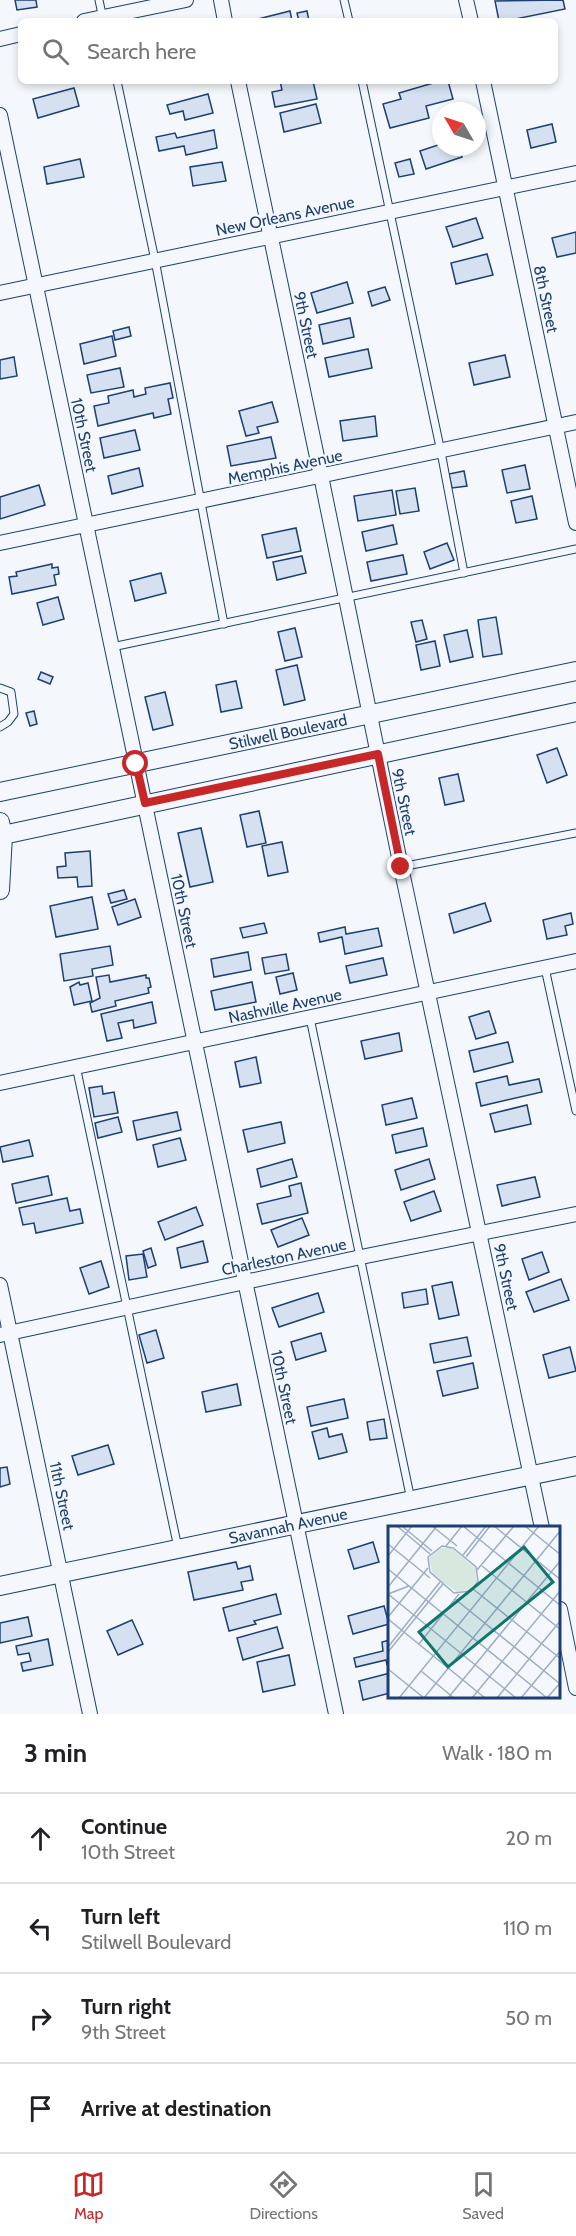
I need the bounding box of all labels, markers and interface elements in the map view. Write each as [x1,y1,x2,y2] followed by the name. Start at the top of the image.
[18,18,558,84] search box
[39,35,72,68] icon: search
[87,38,196,65] text: Search here
[432,102,486,156] north arrow
[214,192,356,240] street label: New Orleans Avenue
[530,264,563,335] street label: 8th Street
[290,290,322,361] street label: 9th Street
[67,396,101,474] street label: 10th Street
[226,446,344,488] street label: Memphis Avenue
[227,710,349,754] street label: Stilwell Boulevard
[122,750,148,776] route start
[388,767,420,838] street label: 9th Street
[387,853,413,879] route end
[167,872,201,950] street label: 10th Street
[227,985,343,1027] street label: Nashville Avenue
[220,1234,348,1280] street label: Charleston Avenue
[490,1242,522,1313] street label: 9th Street
[267,1348,301,1426] street label: 10th Street
[46,1460,79,1532] street label: 11th Street
[227,1504,349,1548] street label: Savannah Avenue
[388,1526,561,1699] inset map
[24,1737,87,1769] text: 3 min
[442,1741,552,1765] text: Walk · 180 m
[81,1813,167,1840] text: Continue
[24,1822,57,1855] icon: ahead
[506,1826,552,1850] text: 20 m
[81,1840,175,1864] text: 10th Street
[81,1903,160,1930] text: Turn left
[24,1912,57,1945] icon: left
[503,1916,552,1940] text: 110 m
[81,1930,231,1954] text: Stilwell Boulevard
[81,1993,171,2020] text: Turn right
[24,2002,57,2035] icon: right
[505,2006,552,2030] text: 50 m
[81,2020,166,2044] text: 9th Street
[24,2092,57,2125] icon: arrive
[81,2095,271,2122] text: Arrive at destination
[72,2168,105,2223] tab: Map
[250,2168,318,2223] tab: Directions
[462,2168,504,2223] tab: Saved

